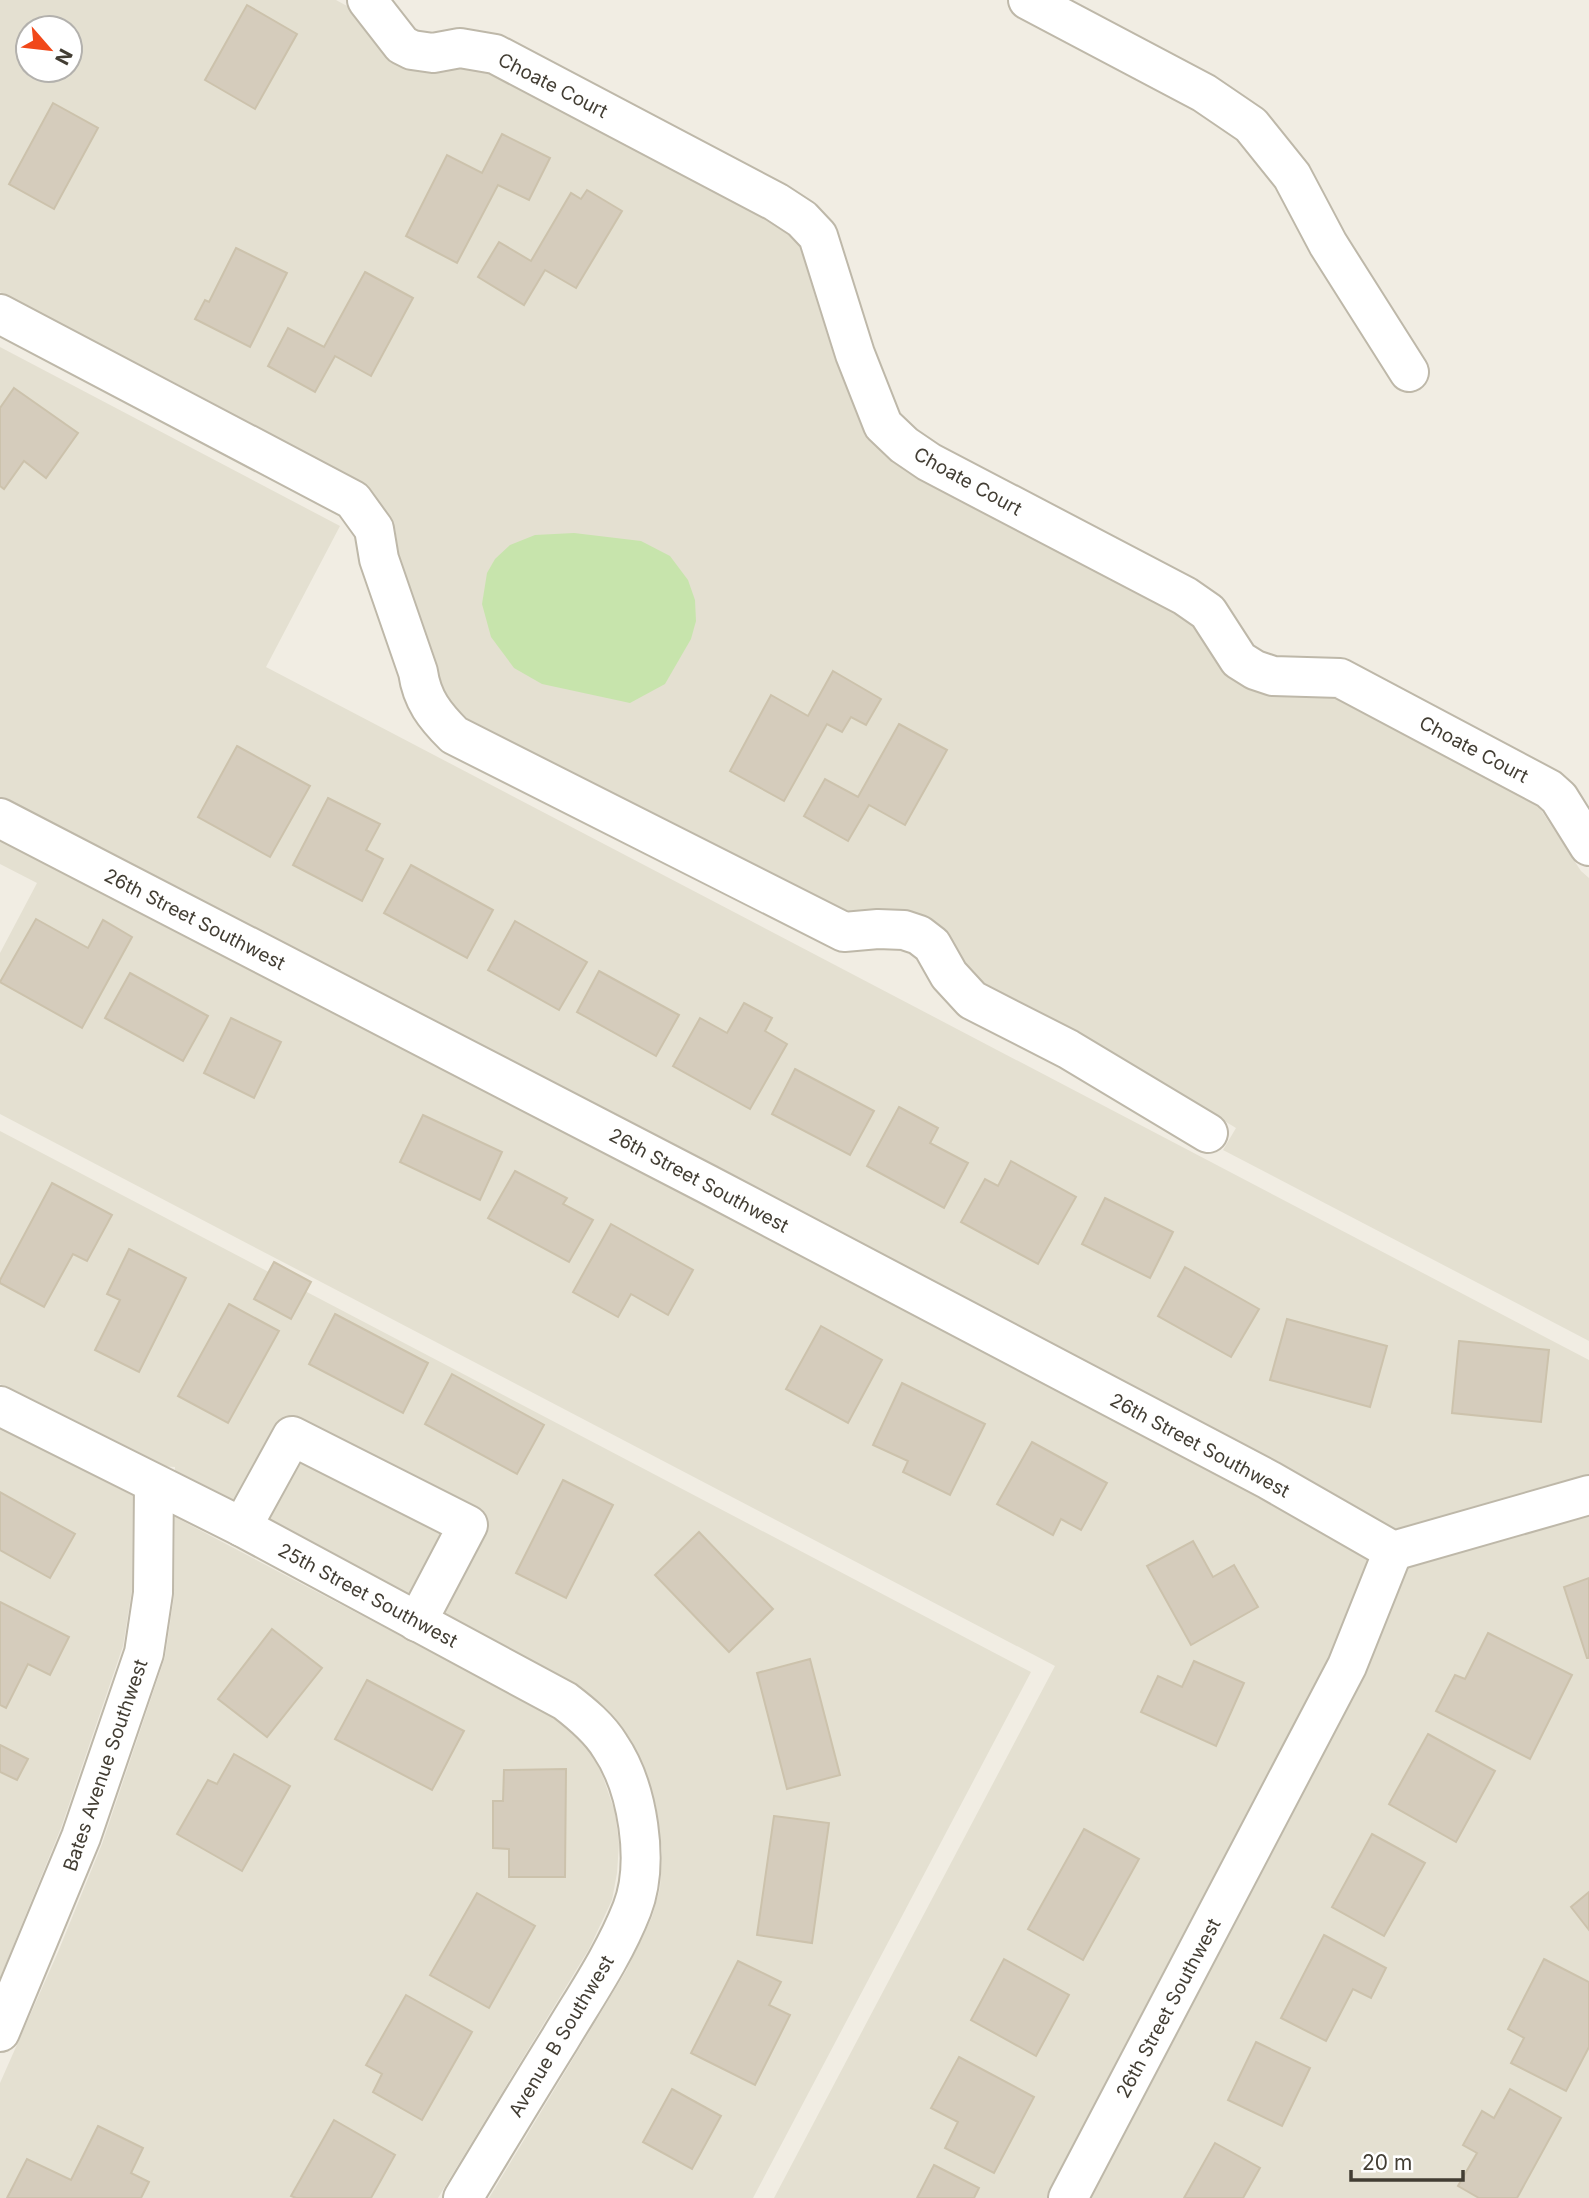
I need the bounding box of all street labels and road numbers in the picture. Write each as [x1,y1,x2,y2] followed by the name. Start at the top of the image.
[494,48,611,123] street label: Choate Court
[910,442,1026,521] street label: Choate Court
[1415,711,1532,788] street label: Choate Court
[100,864,289,975] street label: 26th Street Southwest
[605,1123,792,1238] street label: 26th Street Southwest
[1106,1388,1293,1503] street label: 26th Street Southwest
[274,1538,461,1652] street label: 25th Street Southwest
[58,1656,153,1874] street label: Bates Avenue Southwest
[1111,1915,1226,2102] street label: 26th Street Southwest
[504,1951,619,2121] street label: Avenue B Southwest

